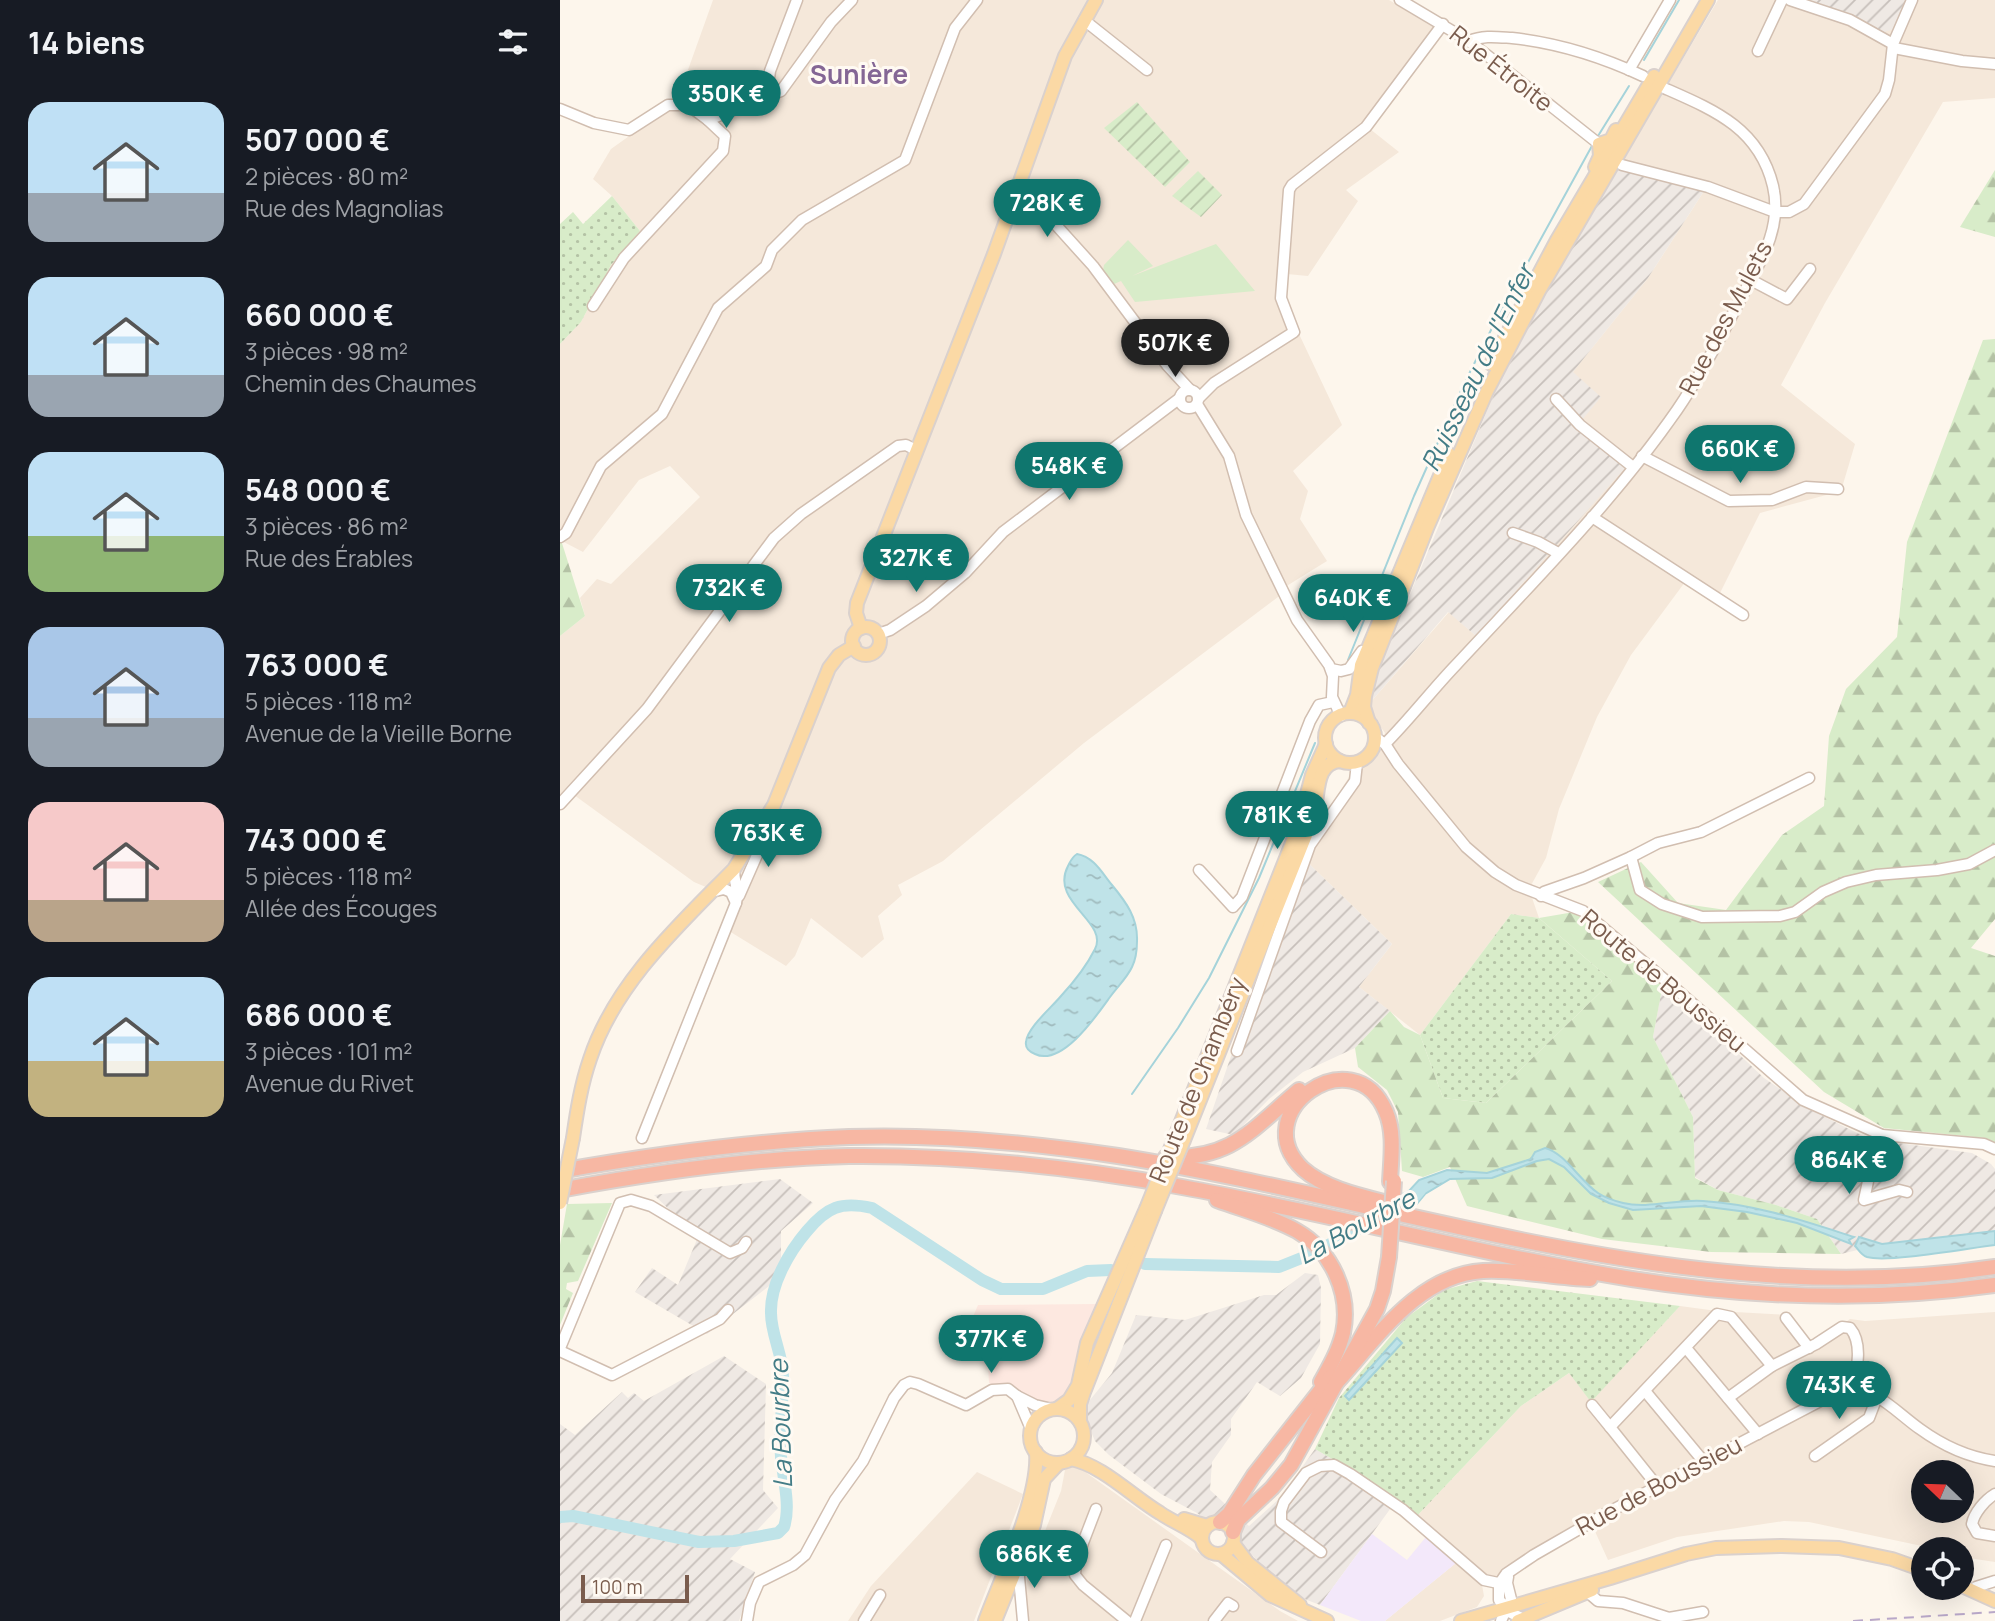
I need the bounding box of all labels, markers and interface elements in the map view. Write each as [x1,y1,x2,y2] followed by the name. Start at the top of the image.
[1443,17,1561,119] street label: Rue Étroite
[28,22,145,63] text: 14 biens
[494,23,532,61] icon: filters
[810,56,908,92] district label: Sunière
[669,71,783,130] pin: 350K €
[688,77,764,109] text: 350K €
[245,119,390,160] text: 507 000 €
[84,130,168,214] icon: home
[245,160,408,192] text: 2 pièces · 80 m²
[990,180,1104,239] pin: 728K €
[1010,186,1084,218] text: 728K €
[245,192,443,224] text: Rue des Magnolias
[1670,234,1779,400] street label: Rue des Mulets
[1412,255,1544,477] water label: Ruisseau de l'Enfer
[245,294,394,335] text: 660 000 €
[84,305,168,389] icon: home
[1118,320,1232,379] pin: 507K €
[1137,326,1213,358] text: 507K €
[245,335,408,367] text: 3 pièces · 98 m²
[245,367,477,399] text: Chemin des Chaumes
[1683,426,1797,485] pin: 660K €
[1701,432,1779,464] text: 660K €
[1012,442,1126,502] pin: 548K €
[1031,449,1107,481] text: 548K €
[245,469,391,510] text: 548 000 €
[84,480,168,564] icon: home
[245,510,408,542] text: 3 pièces · 86 m²
[859,534,973,594] pin: 327K €
[879,541,953,573] text: 327K €
[245,542,413,574] text: Rue des Érables
[672,564,786,624] pin: 732K €
[692,571,766,603] text: 732K €
[1296,574,1410,634] pin: 640K €
[1314,581,1392,613] text: 640K €
[245,644,389,685] text: 763 000 €
[84,655,168,739] icon: home
[245,685,412,717] text: 5 pièces · 118 m²
[245,717,512,749] text: Avenue de la Vieille Borne
[1220,792,1334,851] pin: 781K €
[1241,798,1313,830] text: 781K €
[711,810,825,869] pin: 763K €
[731,816,805,848] text: 763K €
[245,819,387,860] text: 743 000 €
[84,830,168,914] icon: home
[245,860,412,892] text: 5 pièces · 118 m²
[245,892,437,924] text: Allée des Écouges
[1574,901,1754,1059] street label: Route de Boussieu
[1140,971,1253,1187] street label: Route de Chambéry
[245,994,392,1035] text: 686 000 €
[84,1005,168,1089] icon: home
[245,1035,412,1067] text: 3 pièces · 101 m²
[245,1067,414,1099] text: Avenue du Rivet
[1792,1136,1906,1196] pin: 864K €
[1810,1143,1888,1175] text: 864K €
[1290,1179,1422,1272] water label: La Bourbre
[934,1316,1048,1375] pin: 377K €
[955,1322,1027,1354] text: 377K €
[760,1357,800,1489] water label: La Bourbre
[1782,1362,1896,1421] pin: 743K €
[1802,1368,1876,1400] text: 743K €
[1570,1427,1747,1542] street label: Rue de Boussieu
[1911,1460,1974,1522] north arrow
[1911,1460,1974,1600] map controls
[977,1530,1091,1590] pin: 686K €
[995,1537,1073,1569] text: 686K €
[1911,1537,1974,1600] button: locate
[581,1572,690,1604] scale bar
[592,1574,643,1600] text: 100 m

